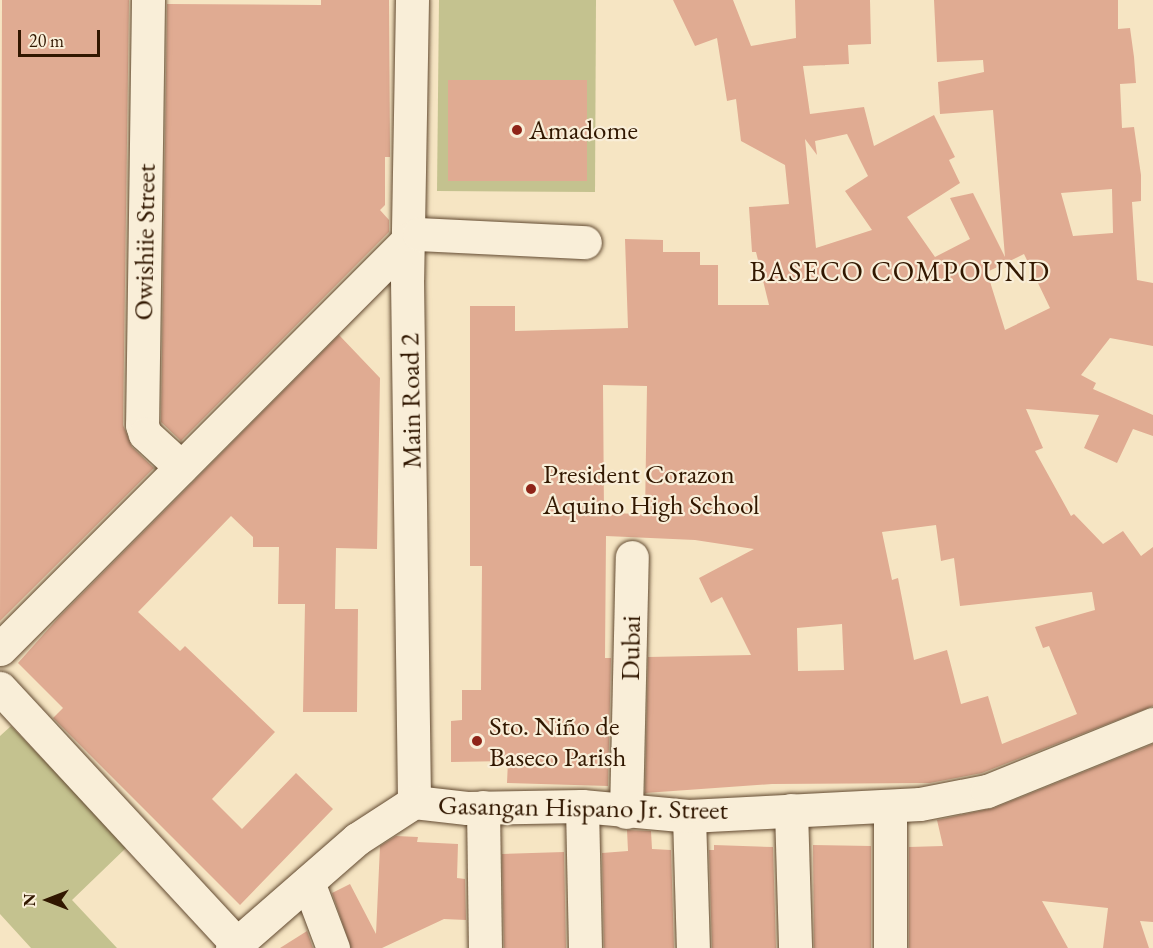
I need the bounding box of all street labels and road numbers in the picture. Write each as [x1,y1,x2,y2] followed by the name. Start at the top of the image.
[126,163,162,321] street label: Owishiie Street
[393,333,427,469] street label: Main Road 2
[613,615,647,681] street label: Dubai
[438,788,728,826] street label: Gasangan Hispano Jr. Street

